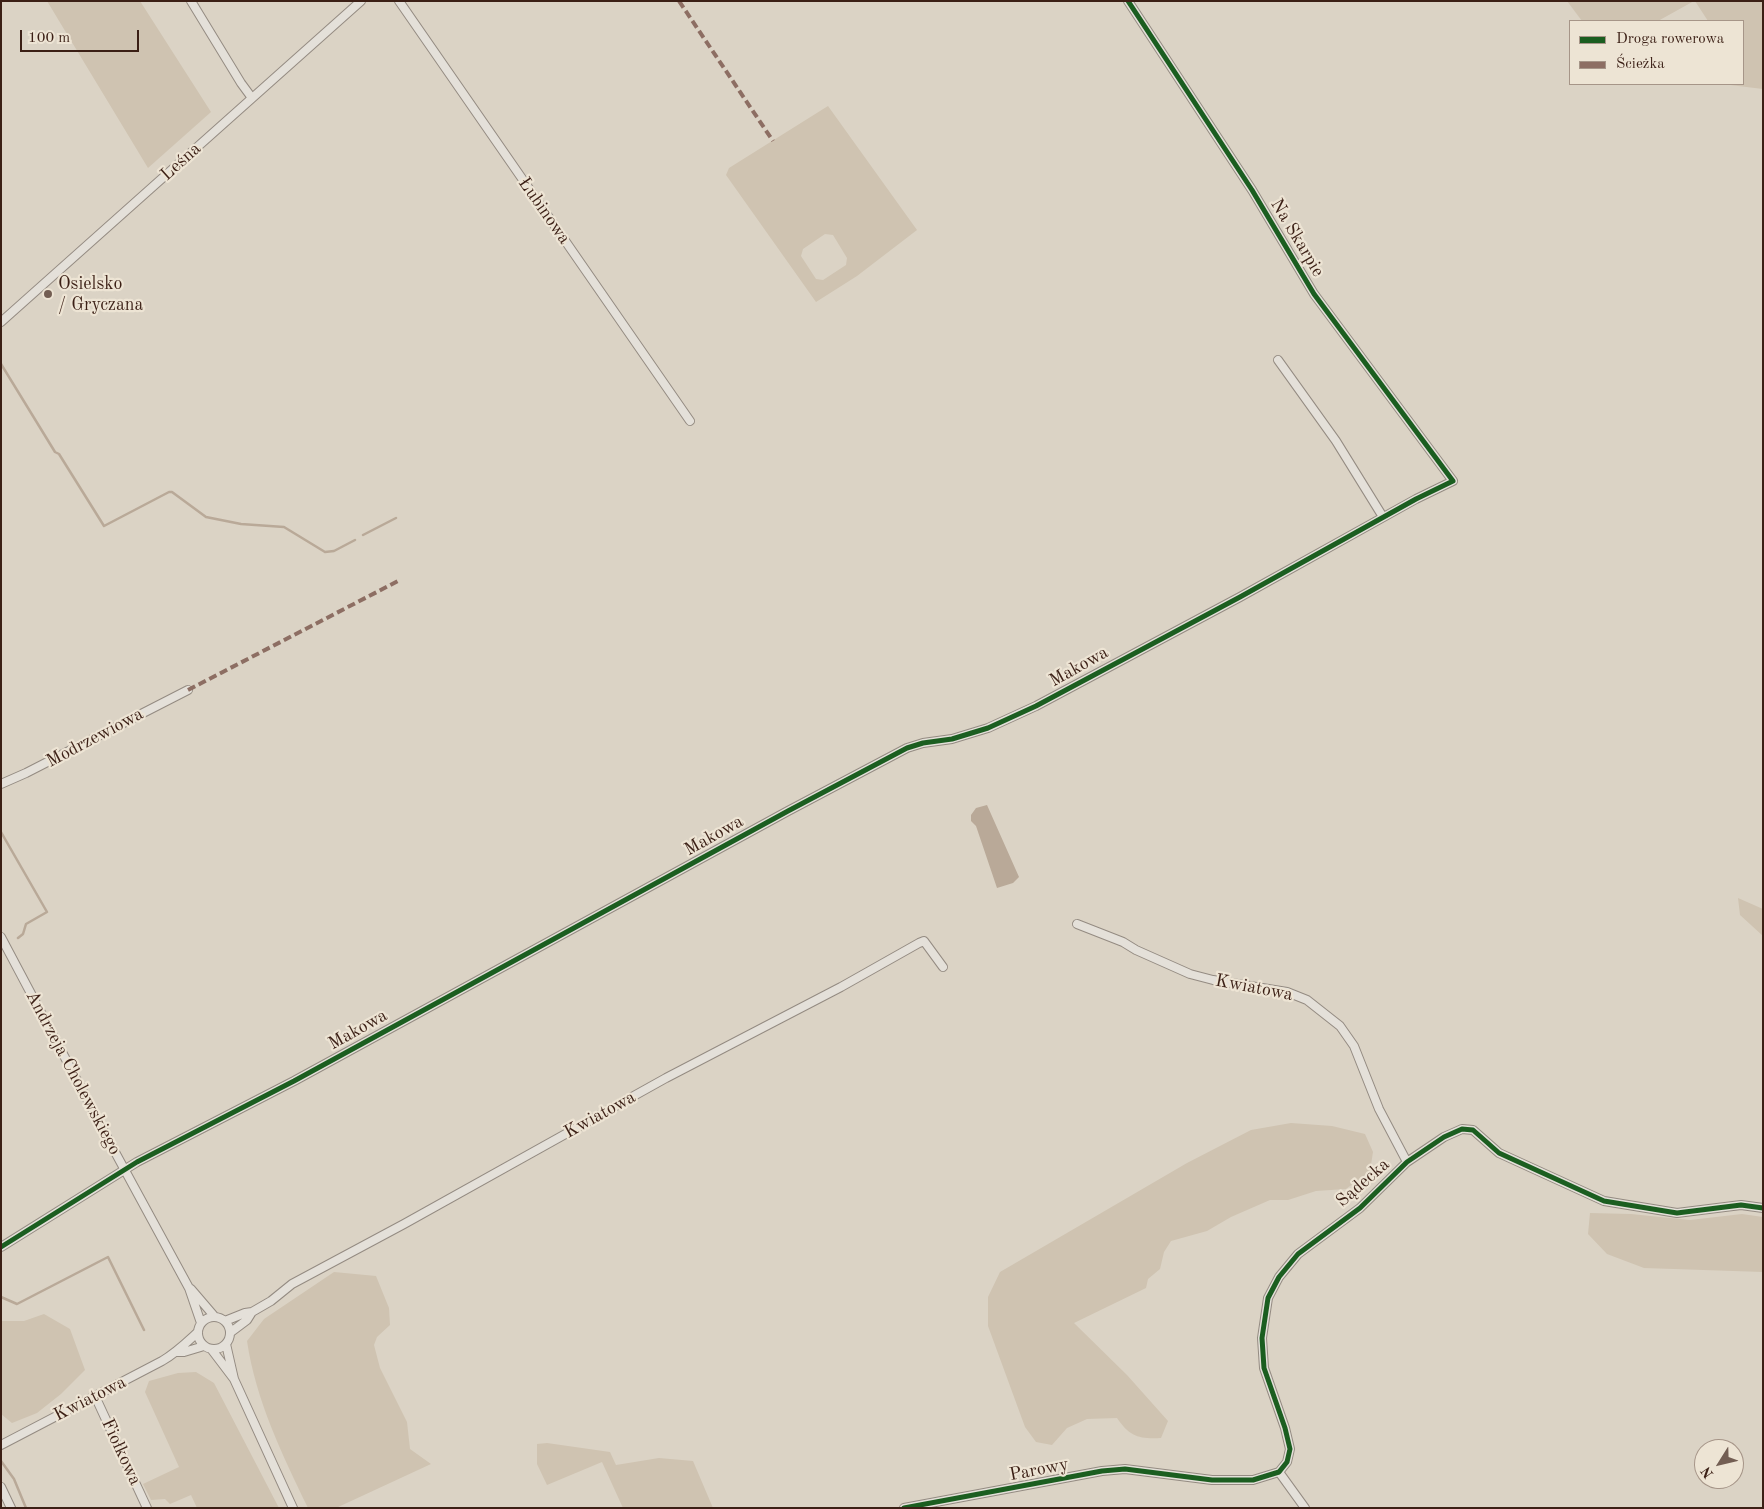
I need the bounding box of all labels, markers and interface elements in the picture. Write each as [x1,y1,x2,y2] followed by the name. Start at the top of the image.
[22,20,141,52] scale bar
[1569,20,1744,85] legend
[28,31,70,46] text: 100 m
[1616,32,1724,47] text: Droga rowerowa
[1616,57,1665,72] text: Ścieżka
[156,138,206,186] street label: Leśna
[513,173,575,249] street label: Łubinowa
[1265,195,1329,281] street label: Na Skarpie
[58,273,143,316] place label: Osielsko / Gryczana
[42,288,54,300] marker: Osielsko / Gryczana
[1046,642,1112,692] street label: Makowa
[43,703,147,773] street label: Modrzewiowa
[681,811,747,861] street label: Makowa
[1213,970,1295,1006] street label: Kwiatowa
[21,987,125,1159] street label: Andrzeja Cholewskiego
[325,1005,391,1055] street label: Makowa
[560,1087,640,1143] street label: Kwiatowa
[1332,1154,1394,1212] street label: Sądecka
[50,1372,130,1426] street label: Kwiatowa
[96,1415,146,1489] street label: Fiołkowa
[1694,1439,1744,1489] north arrow
[1008,1454,1070,1486] street label: Parowy
[1699,1464,1716,1481] text: N

